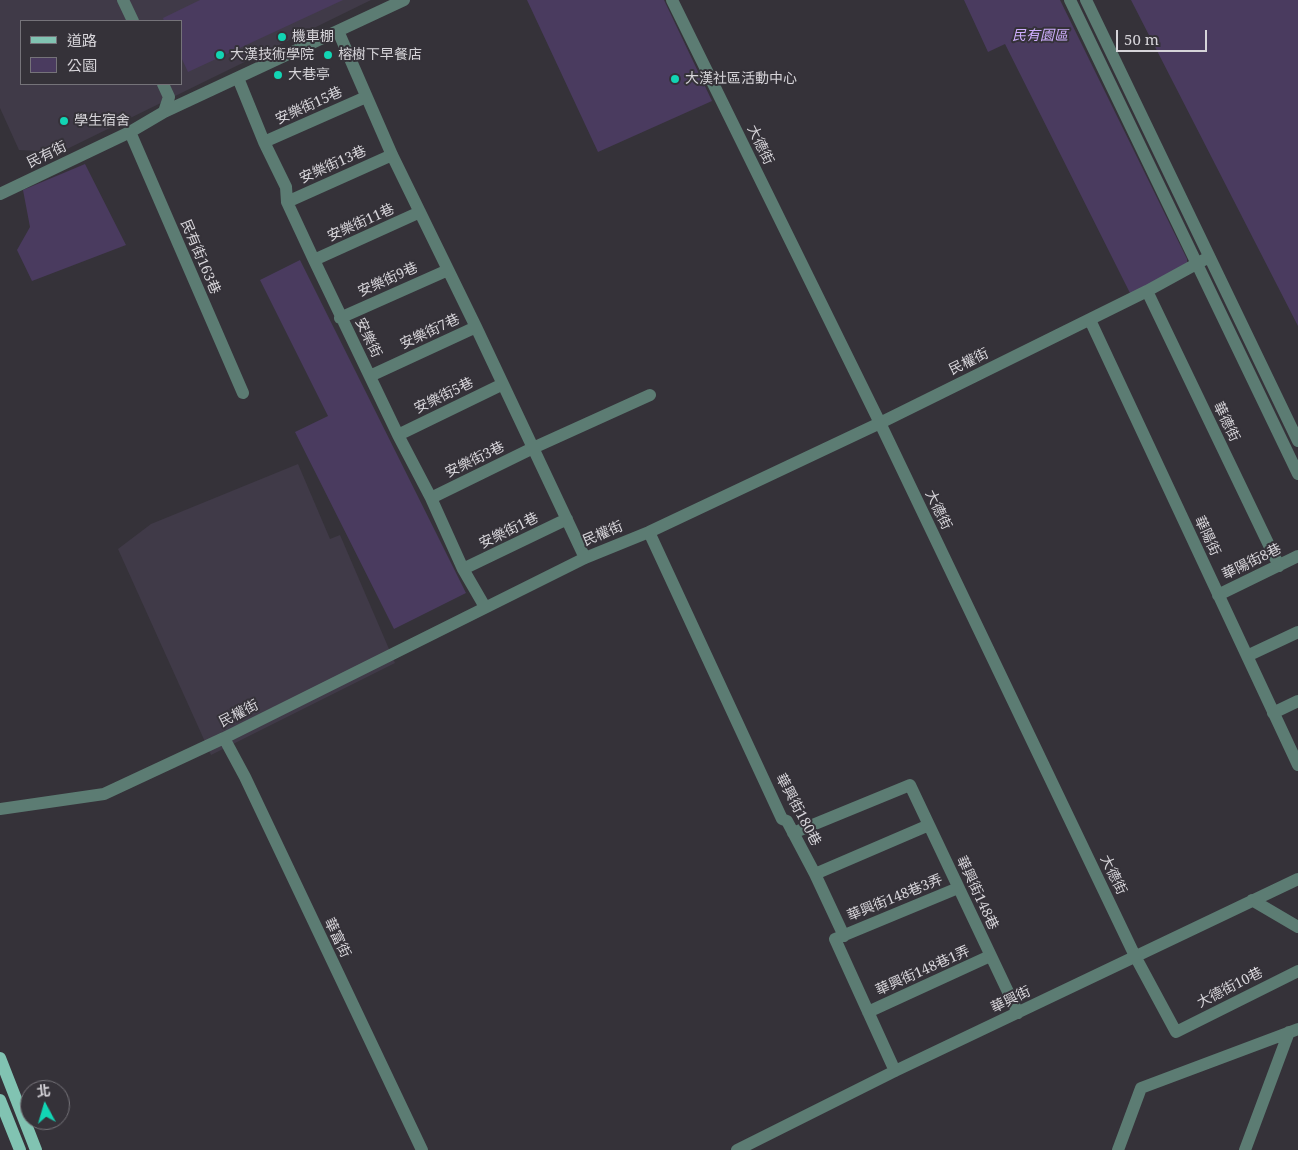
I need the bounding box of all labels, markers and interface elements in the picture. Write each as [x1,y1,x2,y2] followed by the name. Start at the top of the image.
[20,20,182,85] legend
[1118,20,1209,52] scale bar
[1012,28,1068,44] park label: 民有園區
[292,29,334,45] place label: 機車棚
[1124,29,1159,49] text: 50 m
[67,30,97,50] text: 道路
[276,31,288,43] marker: 機車棚
[230,47,314,63] place label: 大漢技術學院
[338,47,422,63] place label: 榕樹下早餐店
[214,49,226,61] marker: 大漢技術學院
[322,49,334,61] marker: 榕樹下早餐店
[67,55,97,75] text: 公園
[288,67,330,83] place label: 大巷亭
[272,69,284,81] marker: 大巷亭
[685,71,797,87] place label: 大漢社區活動中心
[669,73,681,85] marker: 大漢社區活動中心
[273,84,345,128] street label: 安樂街15巷
[74,113,130,129] place label: 學生宿舍
[58,115,70,127] marker: 學生宿舍
[743,122,777,168] street label: 大德街
[24,138,70,172] street label: 民有街
[297,143,369,187] street label: 安樂街13巷
[325,201,397,245] street label: 安樂街11巷
[177,217,223,297] street label: 民有街163巷
[355,259,421,301] street label: 安樂街9巷
[398,311,462,353] street label: 安樂街7巷
[351,315,385,361] street label: 安樂街
[946,345,992,379] street label: 民權街
[412,374,476,418] street label: 安樂街5巷
[1209,399,1243,445] street label: 華德街
[443,438,507,482] street label: 安樂街3巷
[921,487,955,533] street label: 大德街
[477,509,541,553] street label: 安樂街1巷
[1191,513,1223,559] street label: 華陽街
[580,518,626,550] street label: 民權街
[1220,540,1284,584] street label: 華陽街8巷
[216,697,262,731] street label: 民權街
[772,771,824,849] street label: 華興街180巷
[1096,852,1130,898] street label: 大德街
[953,853,1001,933] street label: 華興街148巷
[845,871,945,925] street label: 華興街148巷3弄
[320,915,354,961] street label: 華富街
[873,943,973,999] street label: 華興街148巷1弄
[1194,964,1266,1012] street label: 大德街10巷
[988,983,1034,1017] street label: 華興街
[20,1080,70,1130] north arrow
[36,1080,51,1101] text: 北

